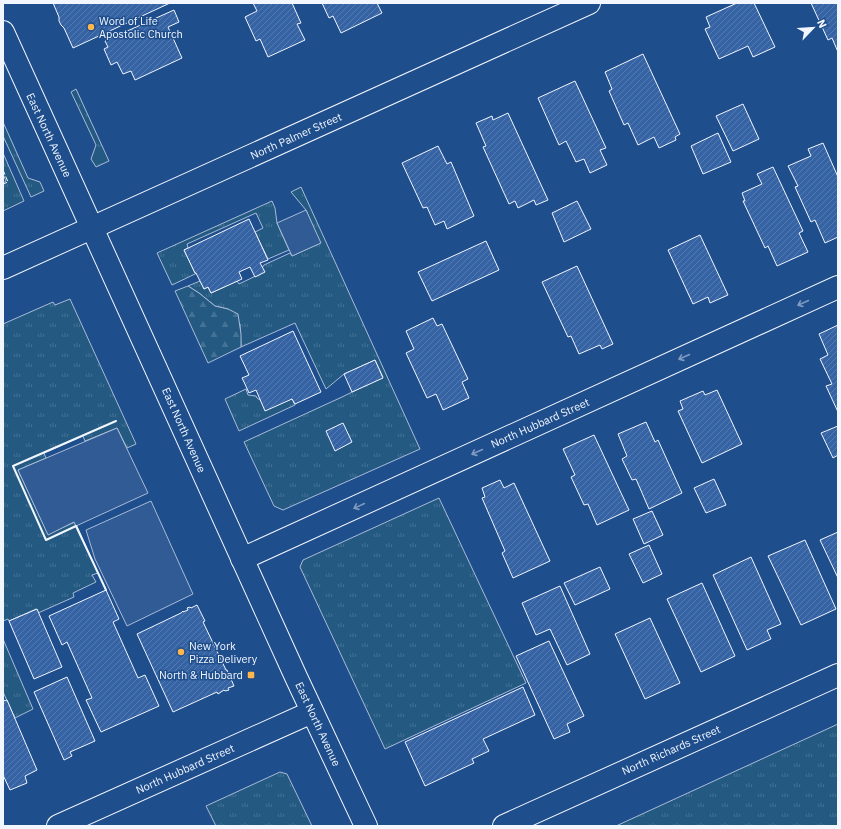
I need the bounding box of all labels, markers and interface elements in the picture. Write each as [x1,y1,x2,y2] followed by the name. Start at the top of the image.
[793,8,833,48] north arrow
[99,14,183,41] place label: Word of Life Apostolic Church
[814,17,830,30] text: N
[86,22,96,32] marker: Word of Life Apostolic Church
[23,91,75,179] street label: East North Avenue
[248,109,344,162] street label: North Palmer Street
[797,300,809,307] one-way arrow
[679,354,691,361] one-way arrow
[159,385,209,475] street label: East North Avenue
[488,395,592,451] street label: North Hubbard Street
[471,449,483,456] one-way arrow
[353,503,365,510] one-way arrow
[189,639,258,666] place label: New York Pizza Delivery
[176,647,186,657] marker: New York Pizza Delivery
[159,668,243,682] place label: North & Hubbard
[246,670,256,680] marker: North & Hubbard
[292,680,344,768] street label: East North Avenue
[619,722,723,778] street label: North Richards Street
[133,741,237,797] street label: North Hubbard Street

